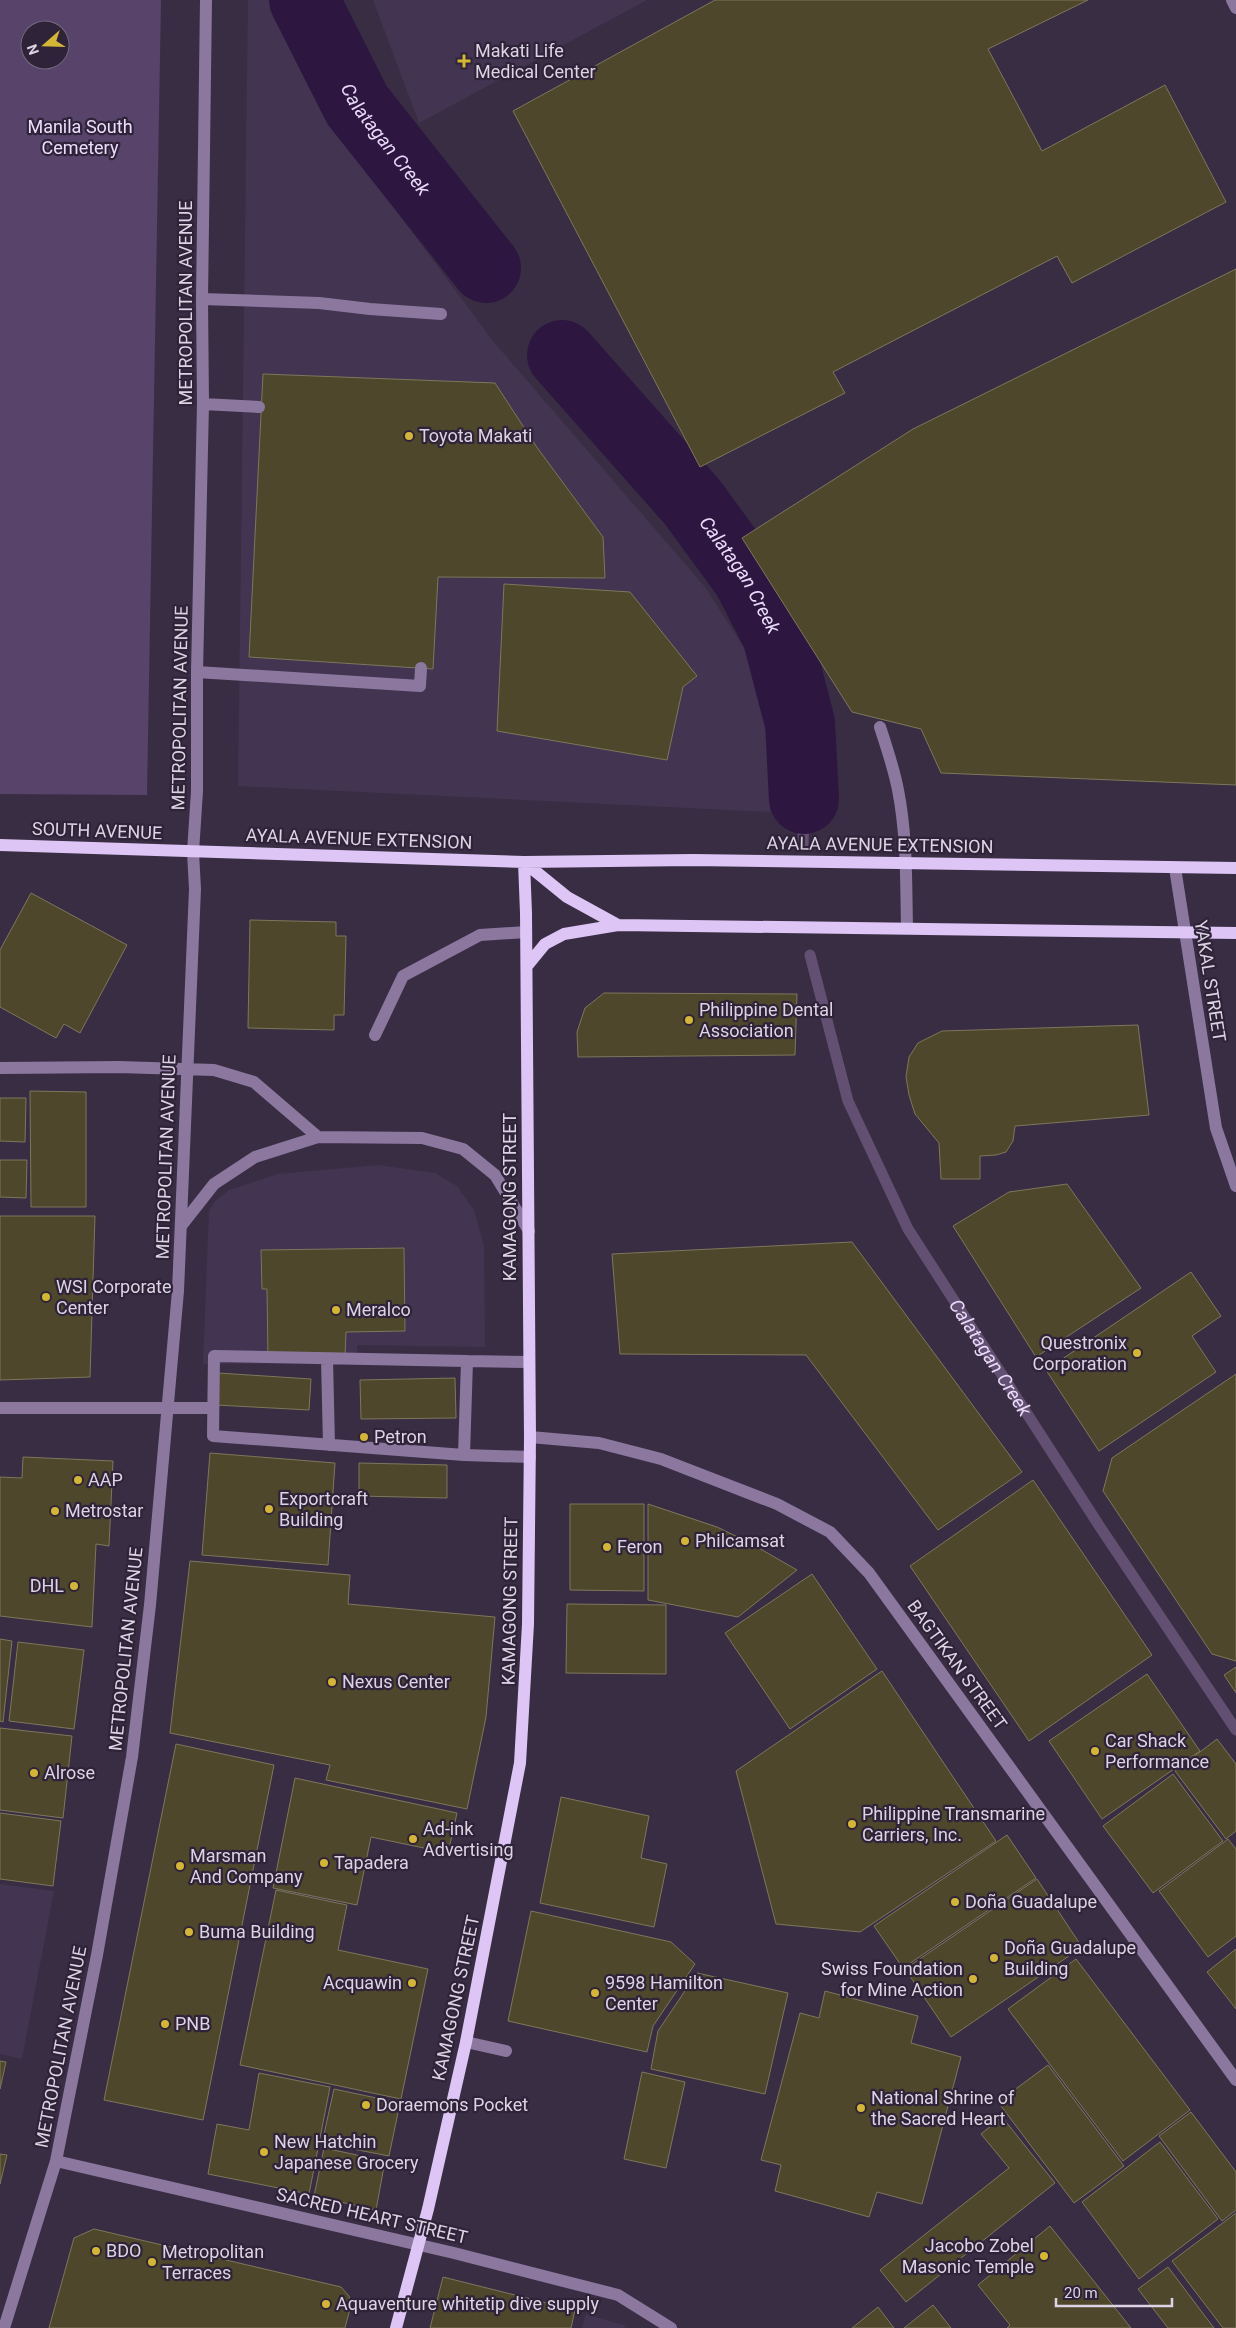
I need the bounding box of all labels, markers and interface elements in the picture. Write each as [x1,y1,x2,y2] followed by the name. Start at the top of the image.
[20,20,70,70] north arrow
[475,40,596,82] place label: Makati Life Medical Center
[24,42,42,57] text: N
[457,54,471,68] marker: Makati Life Medical Center
[336,79,435,201] water label: Calatagan Creek
[27,116,133,158] park label: Manila South Cemetery
[175,201,196,405] street label: METROPOLITAN AVENUE
[419,425,532,446] place label: Toyota Makati
[403,430,415,442] marker: Toyota Makati
[694,512,786,638] water label: Calatagan Creek
[167,605,192,811] street label: METROPOLITAN AVENUE
[32,818,162,843] street label: SOUTH AVENUE
[245,824,473,853] street label: AYALA AVENUE EXTENSION
[766,832,994,857] street label: AYALA AVENUE EXTENSION
[1191,919,1231,1043] street label: YAKAL STREET
[699,999,833,1041] place label: Philippine Dental Association
[683,1014,695,1026] marker: Philippine Dental Association
[151,1054,180,1260] street label: METROPOLITAN AVENUE
[499,1112,520,1281] street label: KAMAGONG STREET
[56,1276,171,1318] place label: WSI Corporate Center
[40,1291,52,1303] marker: WSI Corporate Center
[944,1295,1037,1421] water label: Calatagan Creek
[346,1299,411,1320] place label: Meralco
[330,1304,342,1316] marker: Meralco
[1033,1332,1127,1374] place label: Questronix Corporation
[1131,1347,1143,1359] marker: Questronix Corporation
[374,1426,427,1447] place label: Petron
[358,1431,370,1443] marker: Petron
[88,1469,123,1490] place label: AAP
[72,1474,84,1486] marker: AAP
[279,1488,368,1530] place label: Exportcraft Building
[65,1500,143,1521] place label: Metrostar
[263,1503,275,1515] marker: Exportcraft Building
[49,1505,61,1517] marker: Metrostar
[498,1516,521,1685] street label: KAMAGONG STREET
[695,1530,785,1551] place label: Philcamsat
[679,1535,691,1547] marker: Philcamsat
[617,1536,662,1557] place label: Feron
[601,1541,613,1553] marker: Feron
[104,1546,147,1752] street label: METROPOLITAN AVENUE
[30,1575,64,1596] place label: DHL
[68,1580,80,1592] marker: DHL
[903,1596,1012,1734] street label: BAGTIKAN STREET
[342,1671,450,1692] place label: Nexus Center
[326,1676,338,1688] marker: Nexus Center
[1105,1730,1209,1772] place label: Car Shack Performance
[1089,1745,1101,1757] marker: Car Shack Performance
[44,1762,95,1783] place label: Alrose
[28,1767,40,1779] marker: Alrose
[862,1803,1045,1845] place label: Philippine Transmarine Carriers, Inc.
[423,1818,514,1860] place label: Ad-ink Advertising
[846,1818,858,1830] marker: Philippine Transmarine Carriers, Inc.
[407,1833,419,1845] marker: Ad-ink Advertising
[190,1845,303,1887] place label: Marsman And Company
[334,1852,409,1873] place label: Tapadera
[318,1857,330,1869] marker: Tapadera
[174,1860,186,1872] marker: Marsman And Company
[965,1891,1097,1912] place label: Doña Guadalupe
[949,1896,961,1908] marker: Doña Guadalupe
[428,1913,483,2083] street label: KAMAGONG STREET
[199,1921,315,1942] place label: Buma Building
[183,1926,195,1938] marker: Buma Building
[1004,1937,1136,1979] place label: Doña Guadalupe Building
[31,1944,90,2149] street label: METROPOLITAN AVENUE
[988,1952,1000,1964] marker: Doña Guadalupe Building
[821,1958,963,2000] place label: Swiss Foundation for Mine Action
[323,1972,402,1993] place label: Acquawin
[605,1972,723,2014] place label: 9598 Hamilton Center
[967,1973,979,1985] marker: Swiss Foundation for Mine Action
[406,1977,418,1989] marker: Acquawin
[589,1987,601,1999] marker: 9598 Hamilton Center
[175,2013,210,2034] place label: PNB
[159,2018,171,2030] marker: PNB
[871,2087,1015,2129] place label: National Shrine of the Sacred Heart
[376,2094,528,2115] place label: Doraemons Pocket
[360,2099,372,2111] marker: Doraemons Pocket
[855,2102,867,2114] marker: National Shrine of the Sacred Heart
[274,2131,419,2173] place label: New Hatchin Japanese Grocery
[258,2146,270,2158] marker: New Hatchin Japanese Grocery
[274,2183,470,2248] street label: SACRED HEART STREET
[902,2235,1034,2277] place label: Jacobo Zobel Masonic Temple
[106,2240,141,2261] place label: BDO
[162,2241,264,2283] place label: Metropolitan Terraces
[90,2245,102,2257] marker: BDO
[1038,2250,1050,2262] marker: Jacobo Zobel Masonic Temple
[146,2256,158,2268] marker: Metropolitan Terraces
[1056,2276,1172,2308] scale bar
[1064,2284,1098,2302] text: 20 m
[336,2293,599,2314] place label: Aquaventure whitetip dive supply
[320,2298,332,2310] marker: Aquaventure whitetip dive supply

